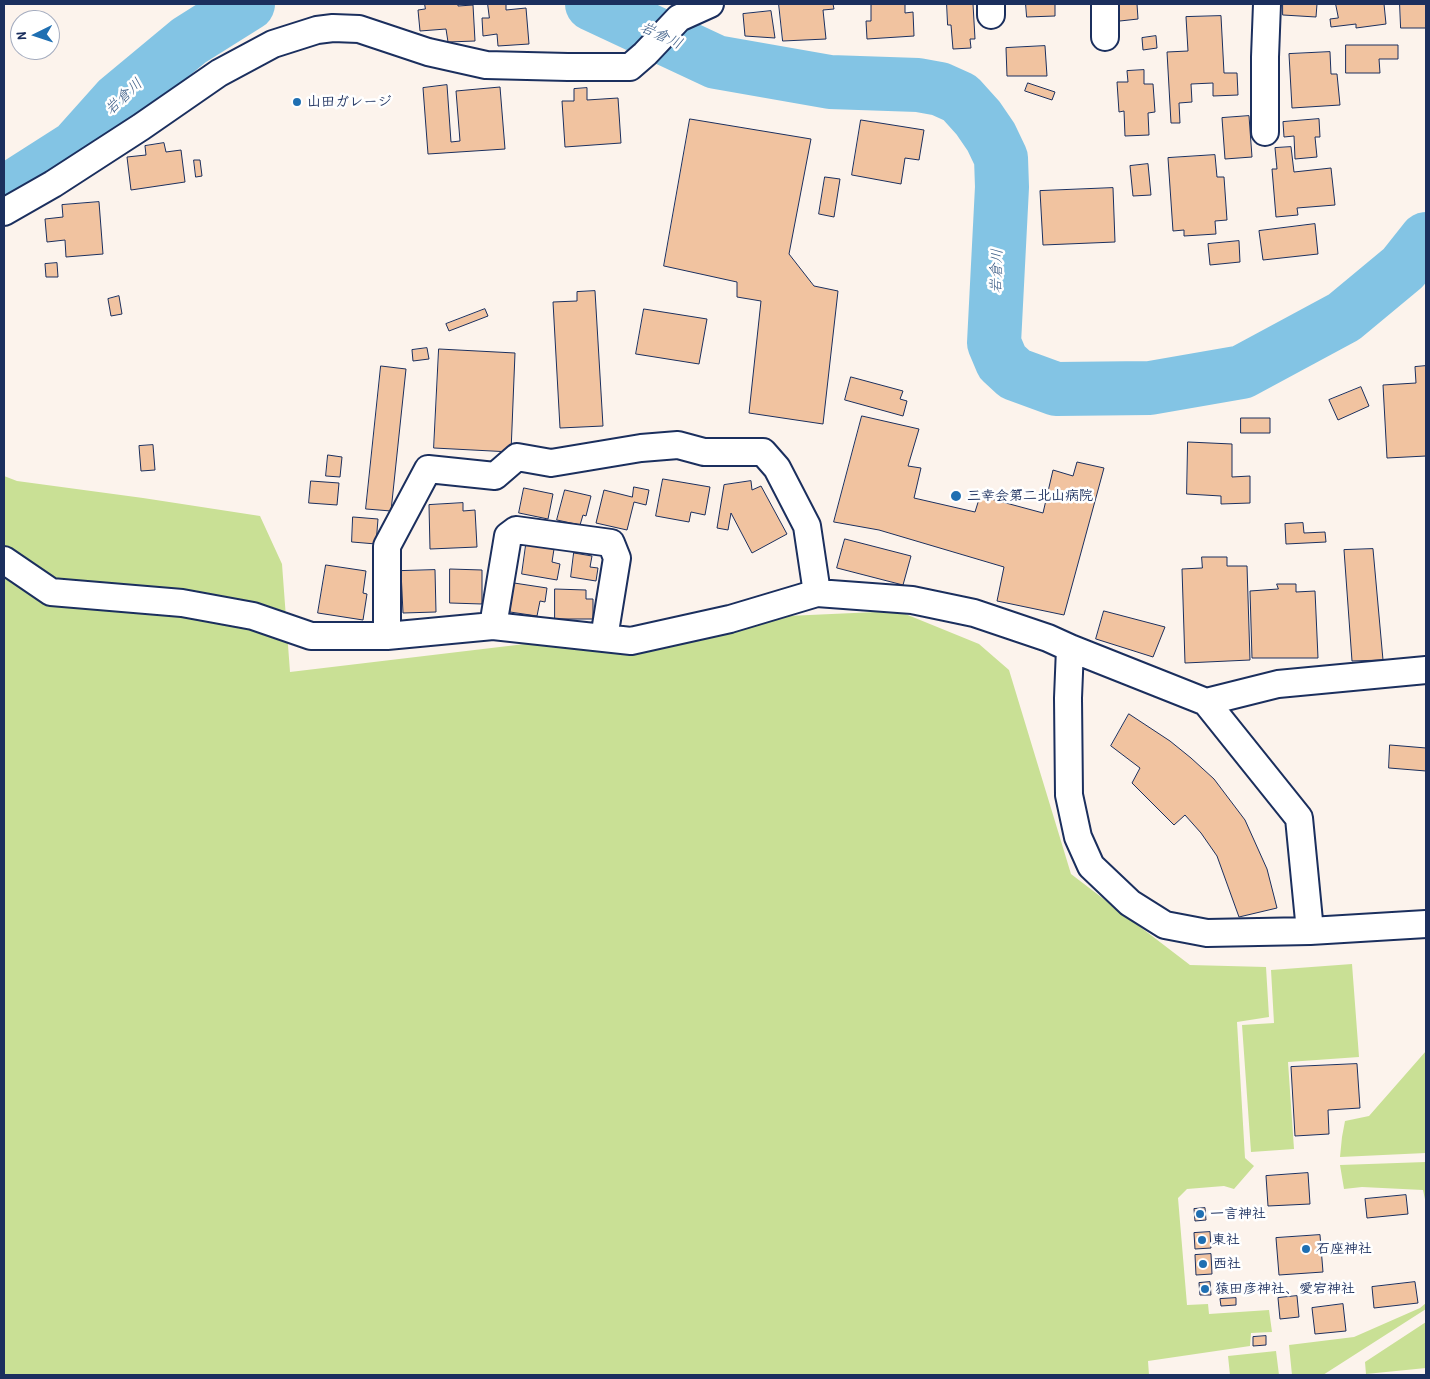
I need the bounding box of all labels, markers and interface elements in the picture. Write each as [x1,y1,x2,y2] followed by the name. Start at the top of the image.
[10,10,60,60] north arrow
[637,18,685,54] water label: 岩倉川
[11,32,30,40] text: N
[101,75,147,119] water label: 岩倉川
[307,94,392,110] place label: 山田ガレージ
[291,96,303,108] marker: 山田ガレージ
[987,248,1007,294] water label: 岩倉川
[967,488,1093,504] place label: 三幸会第二北山病院
[949,489,963,503] marker: 三幸会第二北山病院
[1210,1206,1266,1222] place label: 一言神社
[1194,1208,1206,1220] marker: 一言神社
[1212,1232,1240,1248] place label: 東社
[1196,1234,1208,1246] marker: 東社
[1316,1241,1372,1257] place label: 石座神社
[1300,1243,1312,1255] marker: 石座神社
[1213,1256,1241,1272] place label: 西社
[1197,1258,1209,1270] marker: 西社
[1215,1281,1355,1297] place label: 猿田彦神社、愛宕神社
[1199,1283,1211,1295] marker: 猿田彦神社、愛宕神社

